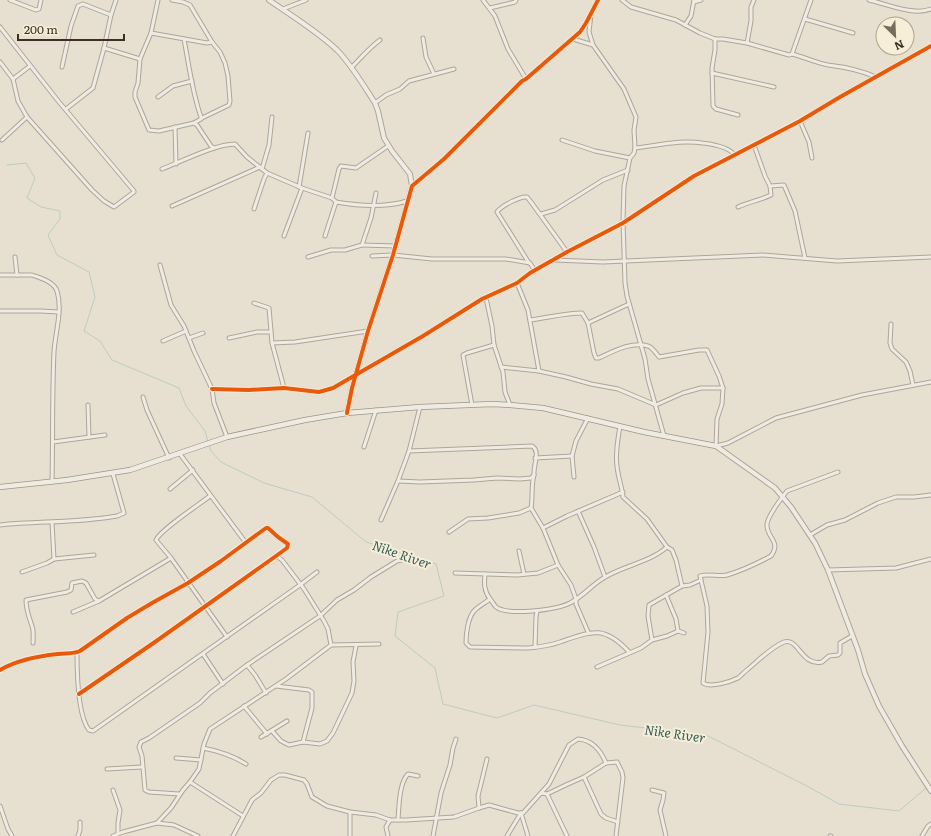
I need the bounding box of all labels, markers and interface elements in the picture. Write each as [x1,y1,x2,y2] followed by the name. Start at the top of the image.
[18,16,124,42] scale bar
[875,16,915,56] north arrow
[24,20,58,38] text: 200 m
[892,37,907,55] text: N
[370,535,434,573] water label: Nike River
[643,719,707,747] water label: Nike River

